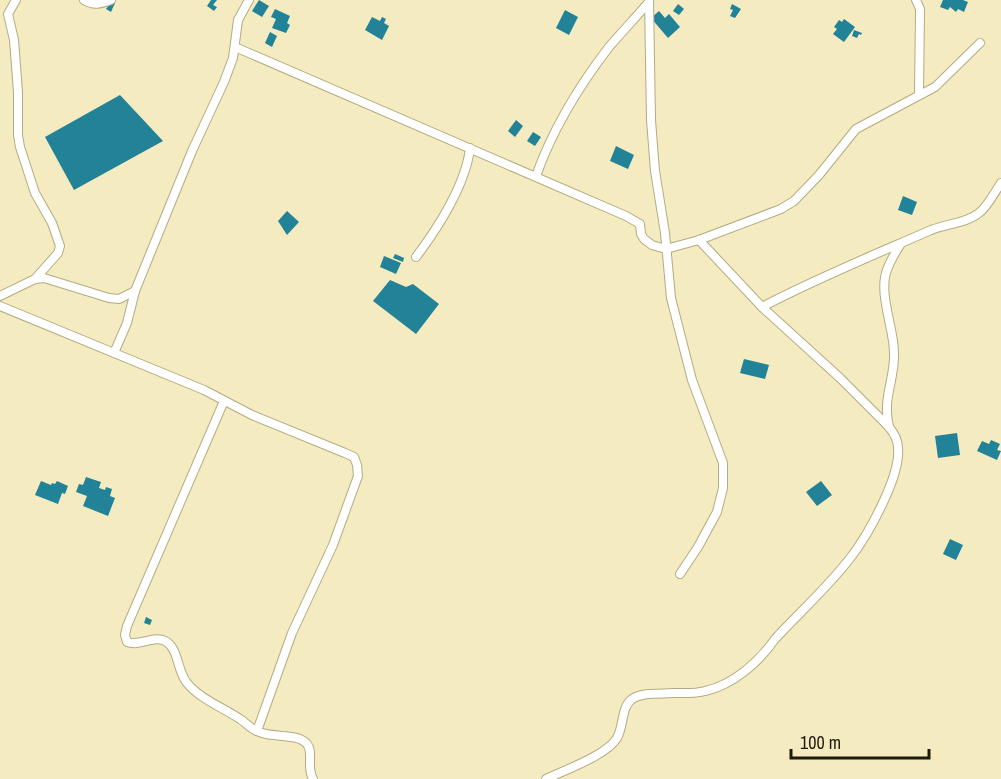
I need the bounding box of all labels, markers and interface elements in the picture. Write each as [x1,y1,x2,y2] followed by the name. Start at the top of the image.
[791,722,929,760] scale bar
[800,730,841,755] text: 100 m

